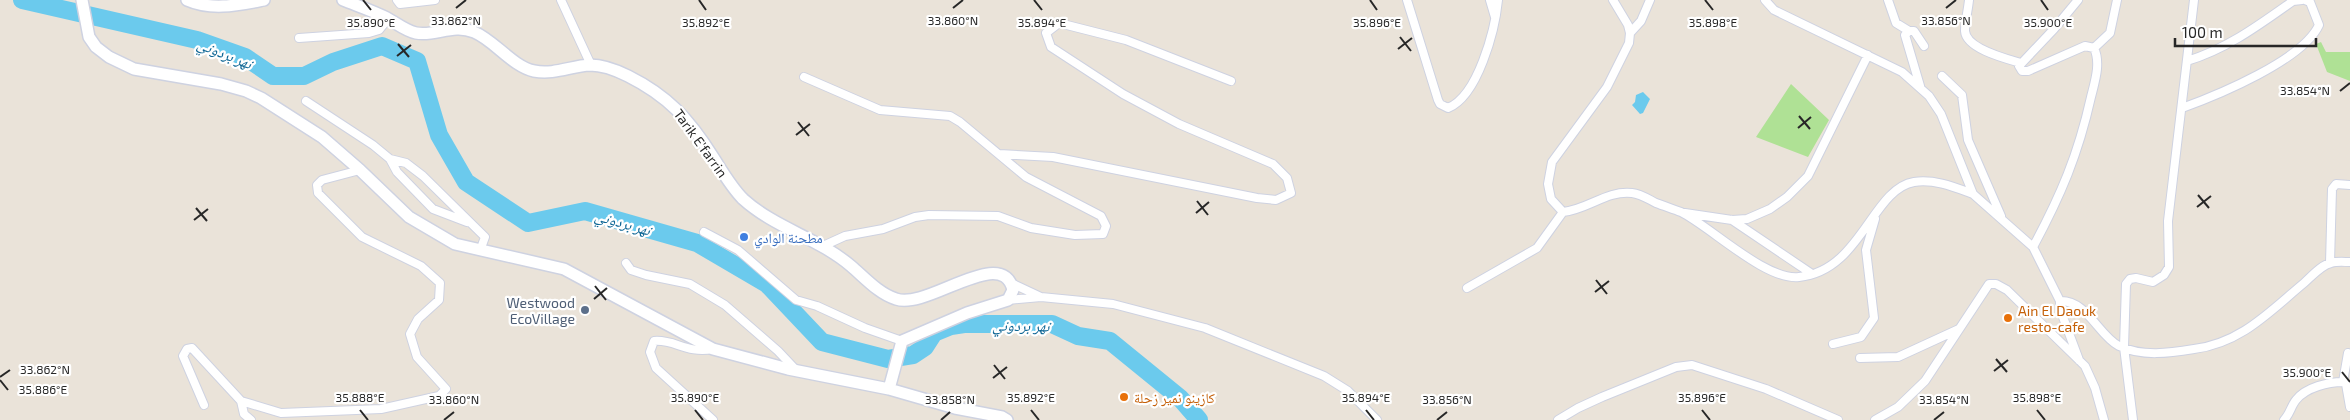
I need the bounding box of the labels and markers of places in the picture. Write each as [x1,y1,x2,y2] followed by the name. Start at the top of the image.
[754,229,823,249] place label: مطحنة الوادي
[738,231,750,243] marker: مطحنة الوادي
[507,294,575,327] place label: Westwood EcoVillage
[2018,302,2096,335] place label: Ain El Daouk resto-cafe
[579,304,591,316] marker: Westwood EcoVillage
[2002,312,2014,324] marker: Ain El Daouk resto-cafe
[1134,389,1215,407] place label: كازينو نمير زحلة
[1118,391,1130,403] marker: كازينو نمير زحلة

